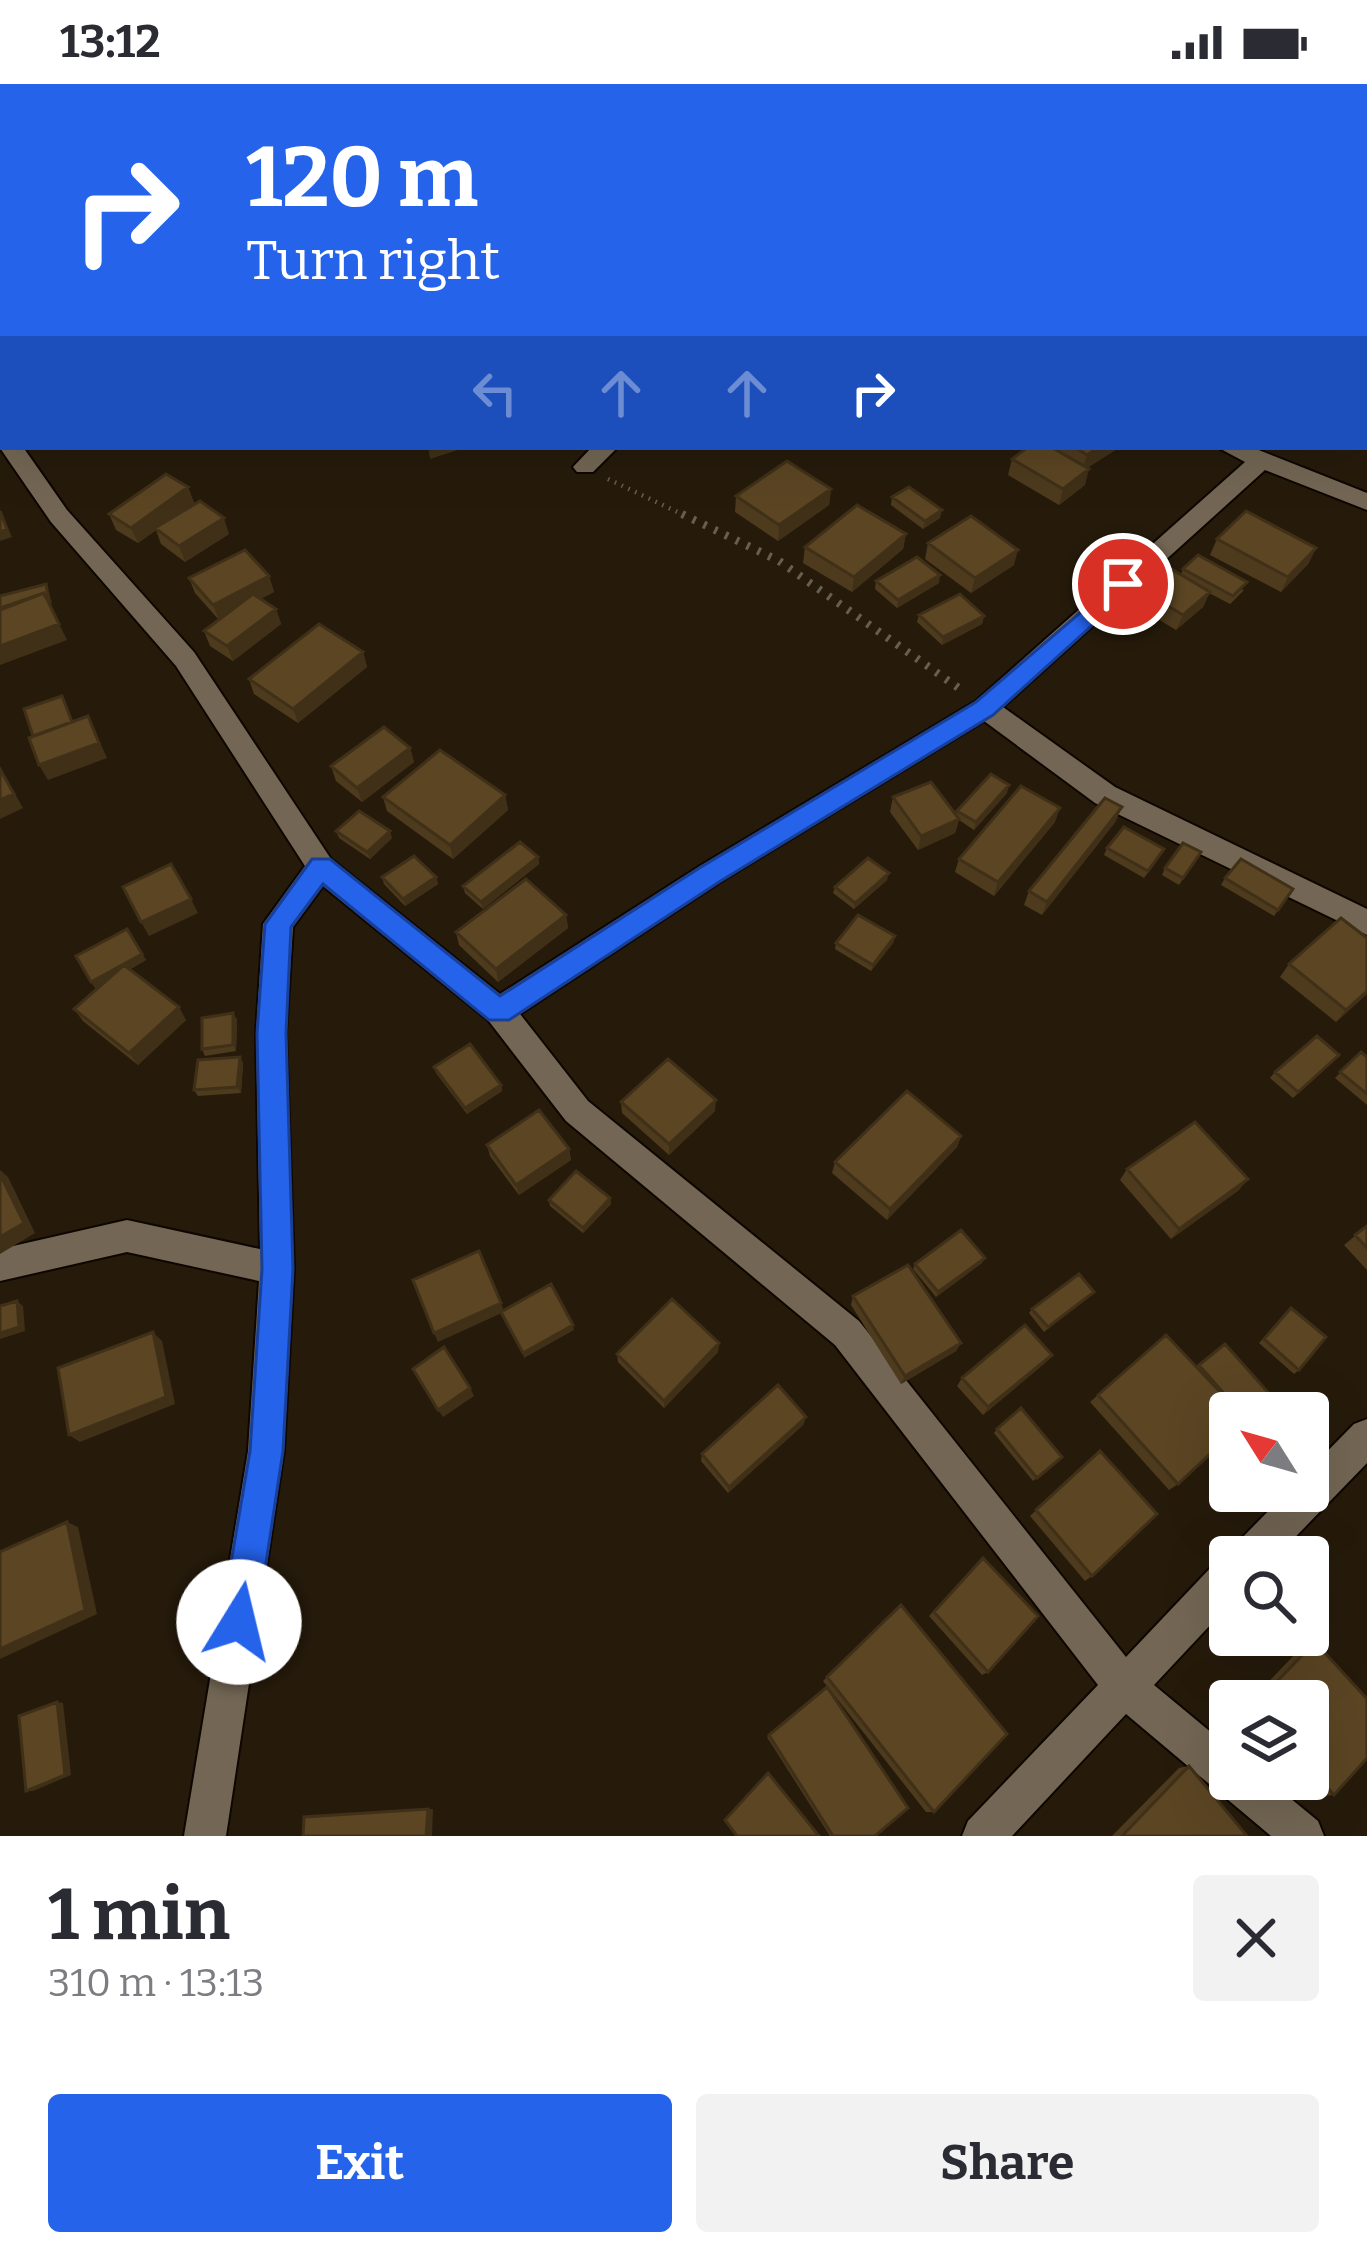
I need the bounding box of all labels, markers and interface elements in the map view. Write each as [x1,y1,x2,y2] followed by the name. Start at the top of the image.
[60,15,161,69] text: 13:12
[246,127,478,228] text: 120 m
[48,132,204,288] icon: right
[246,229,500,293] text: Turn right
[462,360,528,426] icon: left
[588,360,654,426] icon: ahead
[714,360,780,426] icon: ahead
[840,360,906,426] icon: right
[1072,533,1174,635] pin
[1090,551,1156,617] icon: arrive
[1209,1392,1329,1512] north arrow
[1209,1392,1329,1800] map controls
[1209,1536,1329,1656] button: search
[176,1559,302,1685] position arrow
[1209,1680,1329,1800] button: layers
[48,1872,230,1958] text: 1 min
[1193,1875,1319,2001] button: close
[48,1960,264,2006] text: 310 m · 13:13
[48,2094,672,2232] button: Exit
[696,2094,1319,2232] button: Share

